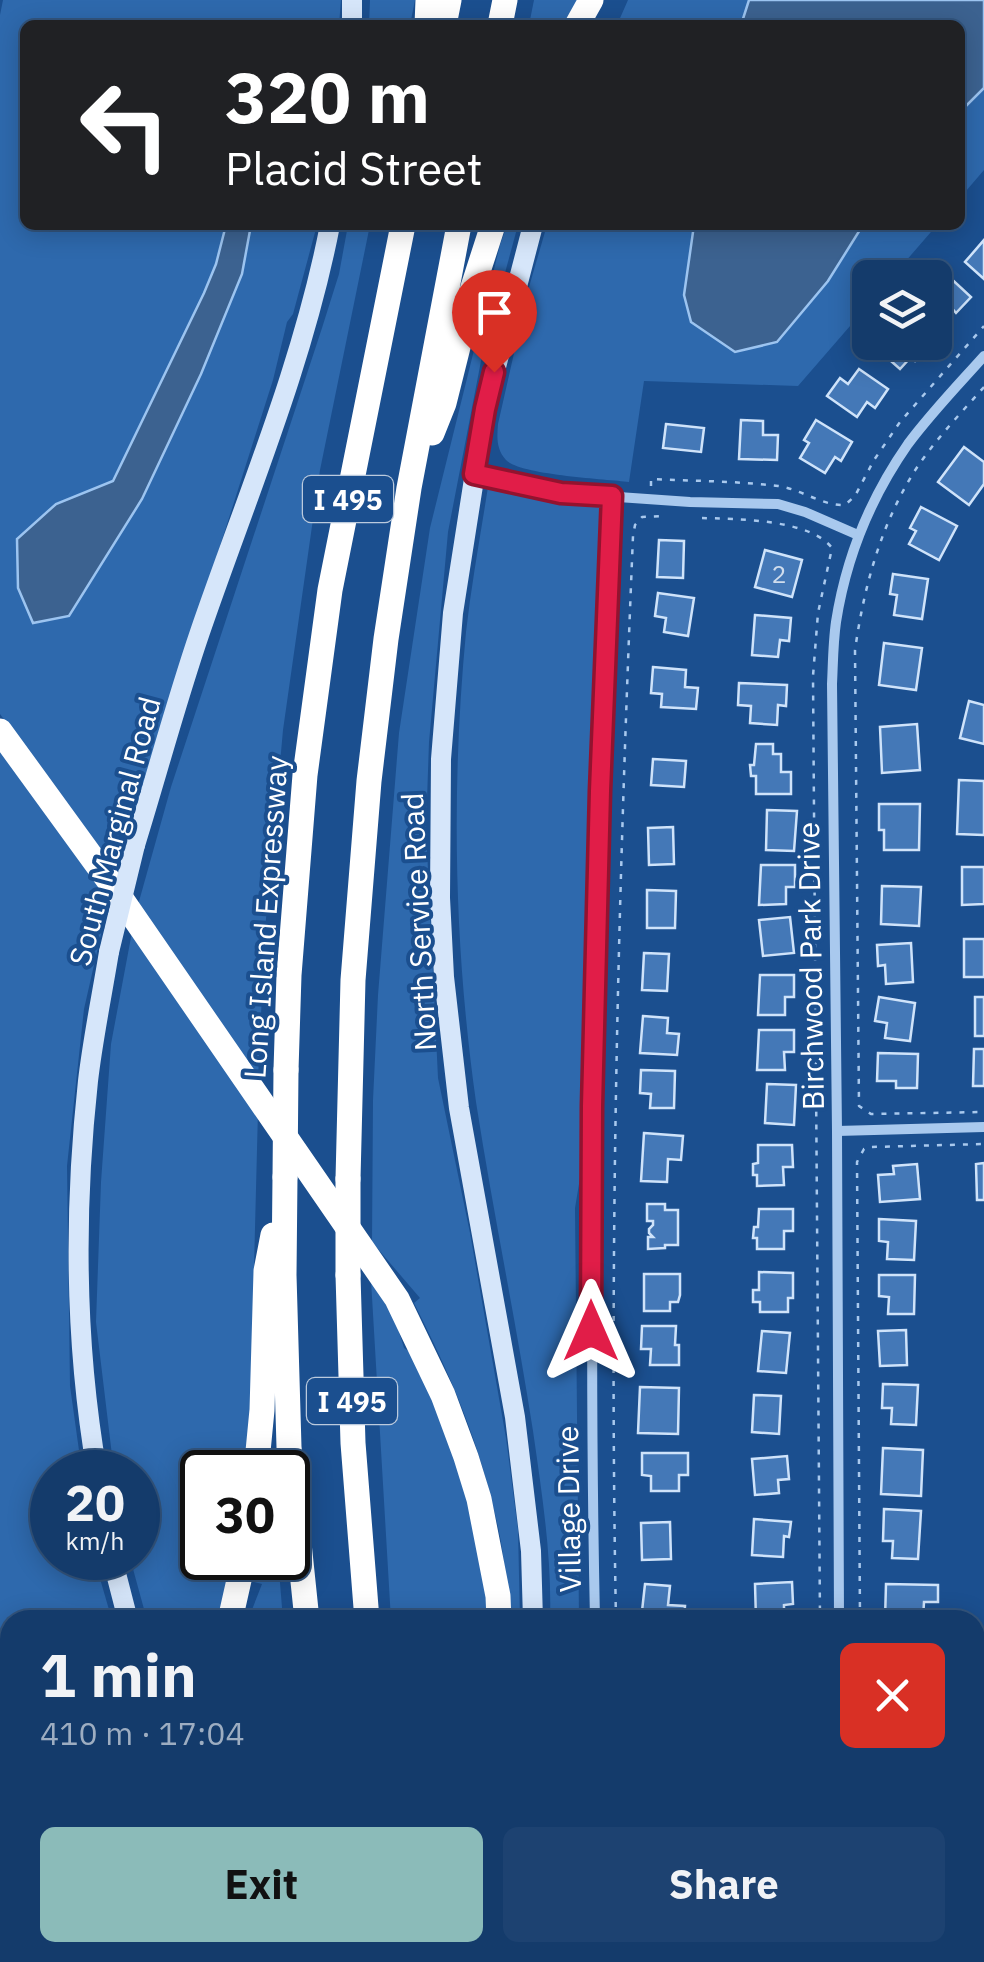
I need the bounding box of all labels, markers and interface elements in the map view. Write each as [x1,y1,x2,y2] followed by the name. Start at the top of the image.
[225,51,430,142] text: 320 m
[60,60,190,190] icon: left
[225,139,483,197] text: Placid Street
[852,260,952,360] map controls
[852,260,952,360] button: layers
[452,270,537,373] pin
[467,285,522,340] icon: arrive
[303,476,393,522] road number: I 495
[771,557,787,590] house number: 2
[59,692,169,970] street label: South Marginal Road
[234,754,296,1080] street label: Long Island Expressway
[392,792,444,1052] street label: North Service Road
[788,822,832,1110] street label: Birchwood Park Drive
[539,1279,643,1383] position arrow
[307,1378,397,1424] road number: I 495
[547,1425,589,1593] street label: Village Drive
[180,1450,310,1580] speed limit sign: 30
[65,1470,125,1535] text: 20
[66,1524,124,1557] text: km/h
[40,1635,197,1714] text: 1 min
[840,1643,945,1748] button: close
[40,1712,245,1754] text: 410 m · 17:04
[40,1827,483,1942] button: Exit
[503,1827,945,1942] button: Share

